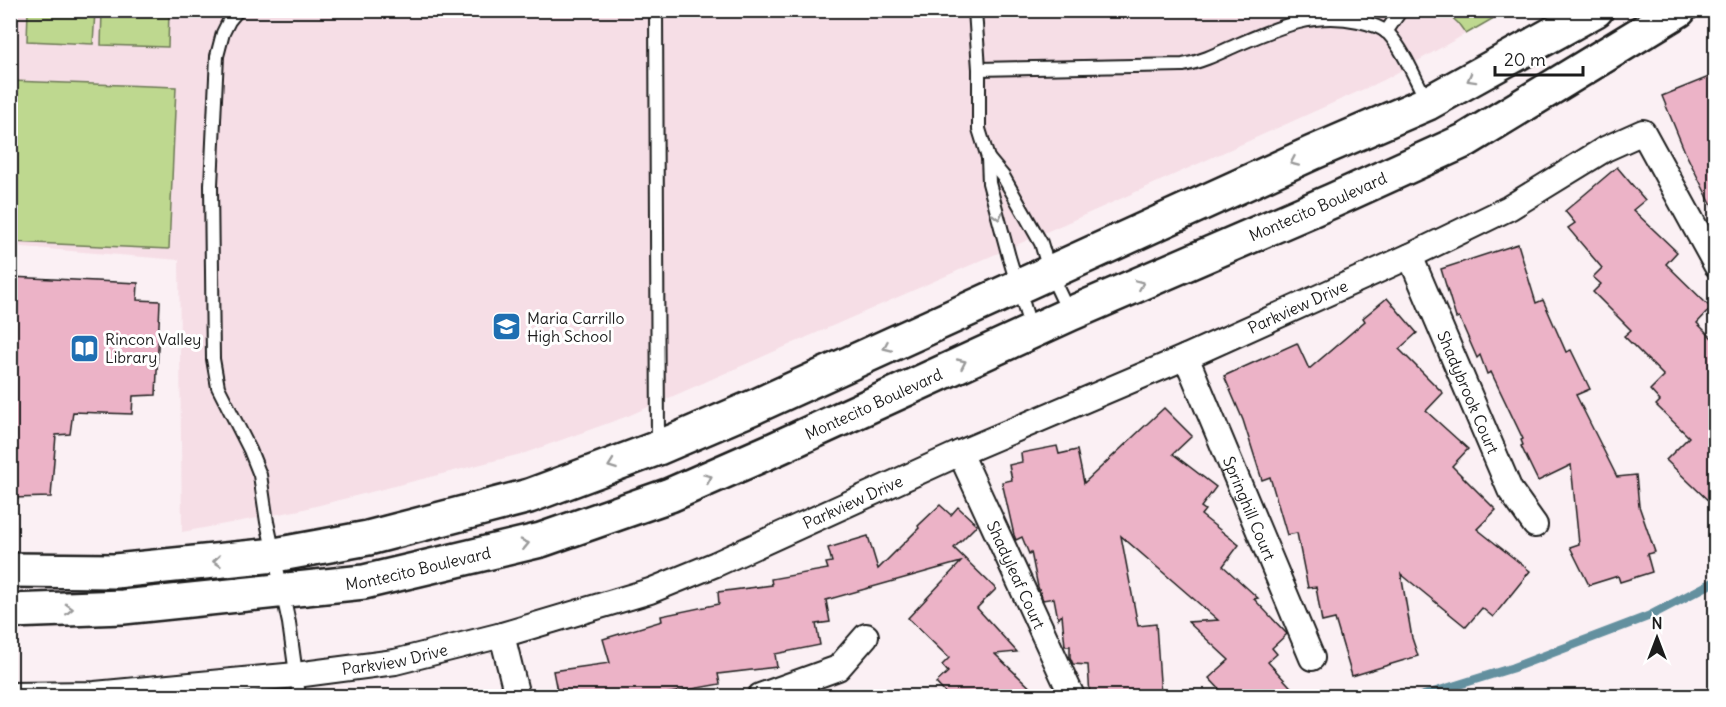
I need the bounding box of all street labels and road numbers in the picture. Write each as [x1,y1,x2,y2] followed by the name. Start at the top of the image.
[1246,167,1390,246] street label: Montecito Boulevard
[1245,275,1351,338] street label: Parkview Drive
[1433,328,1503,457] street label: Shadybrook Court
[802,364,945,444] street label: Montecito Boulevard
[1219,453,1280,564] street label: Springhill Court
[800,470,906,533] street label: Parkview Drive
[983,517,1050,632] street label: Shadyleaf Court
[344,542,493,594] street label: Montecito Boulevard
[341,639,450,679] street label: Parkview Drive

